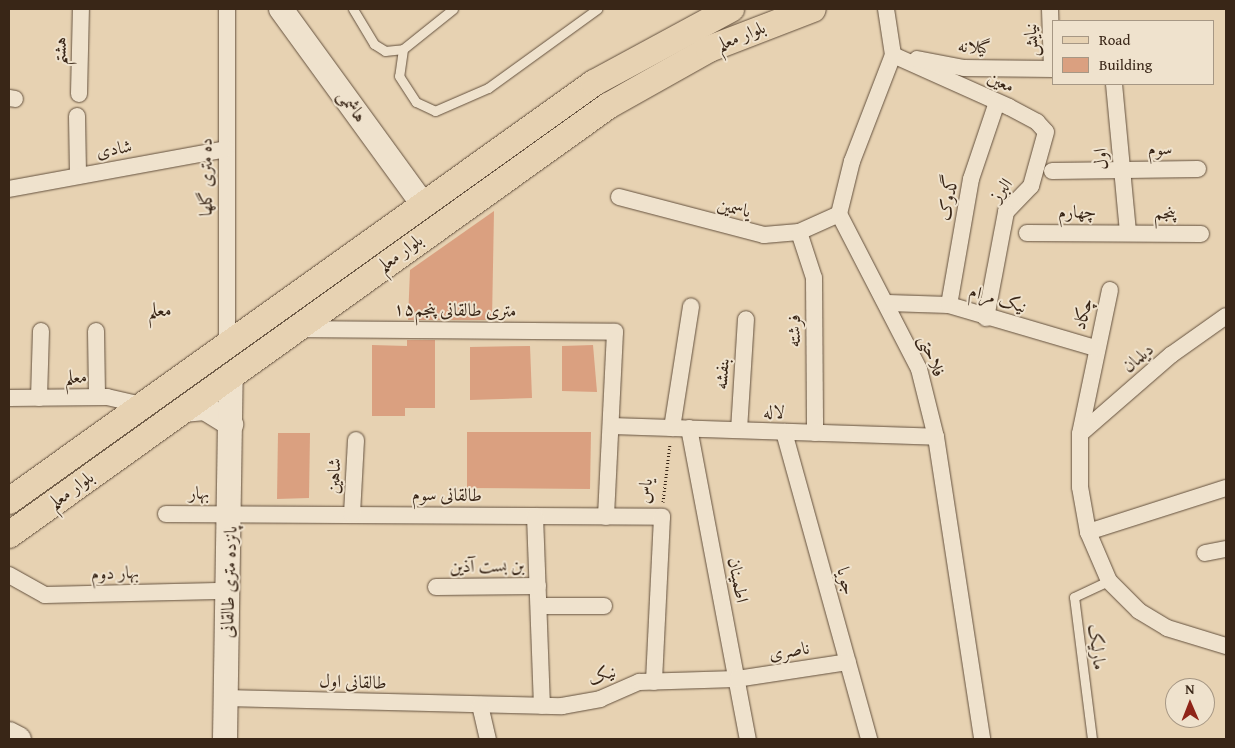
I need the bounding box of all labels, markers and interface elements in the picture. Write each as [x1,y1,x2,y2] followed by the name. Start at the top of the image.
[713,16,769,56] street label: بلوار معلم
[1052,20,1215,85] legend
[1020,23,1042,57] street label: نیایش
[1099,29,1130,50] text: Road
[957,35,991,59] street label: گیلانه
[49,36,71,66] street label: هشتم
[1099,54,1152,75] text: Building
[984,67,1018,97] street label: معین
[333,85,371,127] street label: هاشمی
[94,135,134,163] street label: شادی
[195,138,217,216] street label: ده متری گلها
[1148,138,1172,160] street label: سوم
[1089,147,1113,171] street label: اول
[933,174,963,222] street label: گدوک
[985,174,1017,206] street label: البرز
[715,194,753,222] street label: یاسمین
[1058,201,1096,223] street label: چهارم
[1154,202,1176,224] street label: پنجم
[373,229,427,277] street label: بلوار معلم
[967,280,1029,318] street label: نیک مرام
[1068,296,1098,332] street label: چکاد
[393,298,517,322] street label: ۱۵متری طالقانی پنجم
[148,299,172,321] district label: معلم
[783,315,805,347] street label: فرشته
[914,332,950,380] street label: فلاحتی
[1118,339,1158,377] street label: دیلمان
[710,358,734,390] street label: بنفشه
[65,366,87,388] street label: معلم
[763,401,785,423] street label: لاله
[322,457,346,495] street label: شاهین
[44,466,98,514] street label: بلوار معلم
[633,477,657,505] street label: یاس
[188,482,210,504] street label: بهار
[412,484,482,506] street label: طالقانی سوم
[216,526,242,638] street label: پانزده متری طالقانی
[449,555,525,577] street label: بن بست آذین
[723,556,753,604] street label: اطمینان
[91,561,139,585] street label: بهار دوم
[832,565,860,597] street label: جویا
[1083,623,1111,671] street label: مارلیک
[767,637,811,665] street label: ناصری
[585,660,619,690] street label: نیک
[319,670,387,694] street label: طالقانی اول
[1165,678,1215,728] north arrow
[1185,679,1195,699] text: N

